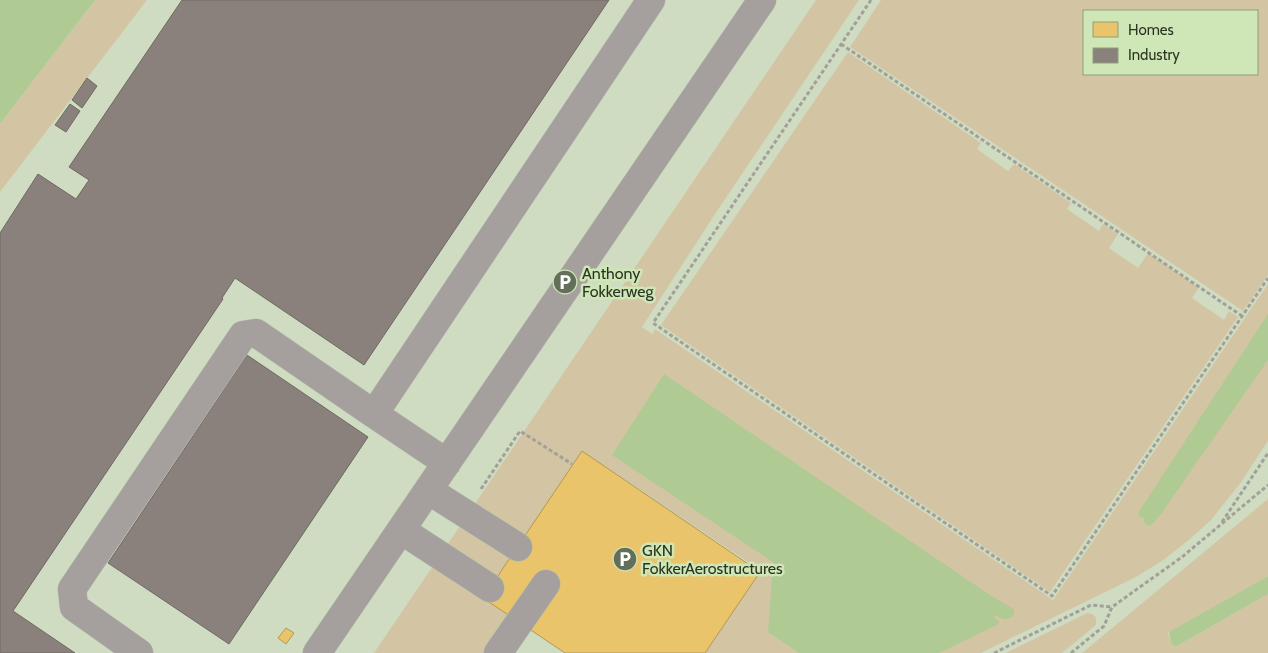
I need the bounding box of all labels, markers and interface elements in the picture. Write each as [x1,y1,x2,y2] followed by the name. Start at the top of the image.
[1083,10,1258,75] legend
[1128,21,1174,39] text: Homes
[1128,46,1180,64] text: Industry
[582,264,654,301] place label: Anthony Fokkerweg
[552,269,578,295] parking icon: Anthony Fokkerweg
[642,541,783,578] place label: GKN FokkerAerostructures
[612,546,638,572] parking icon: GKN FokkerAerostructures

